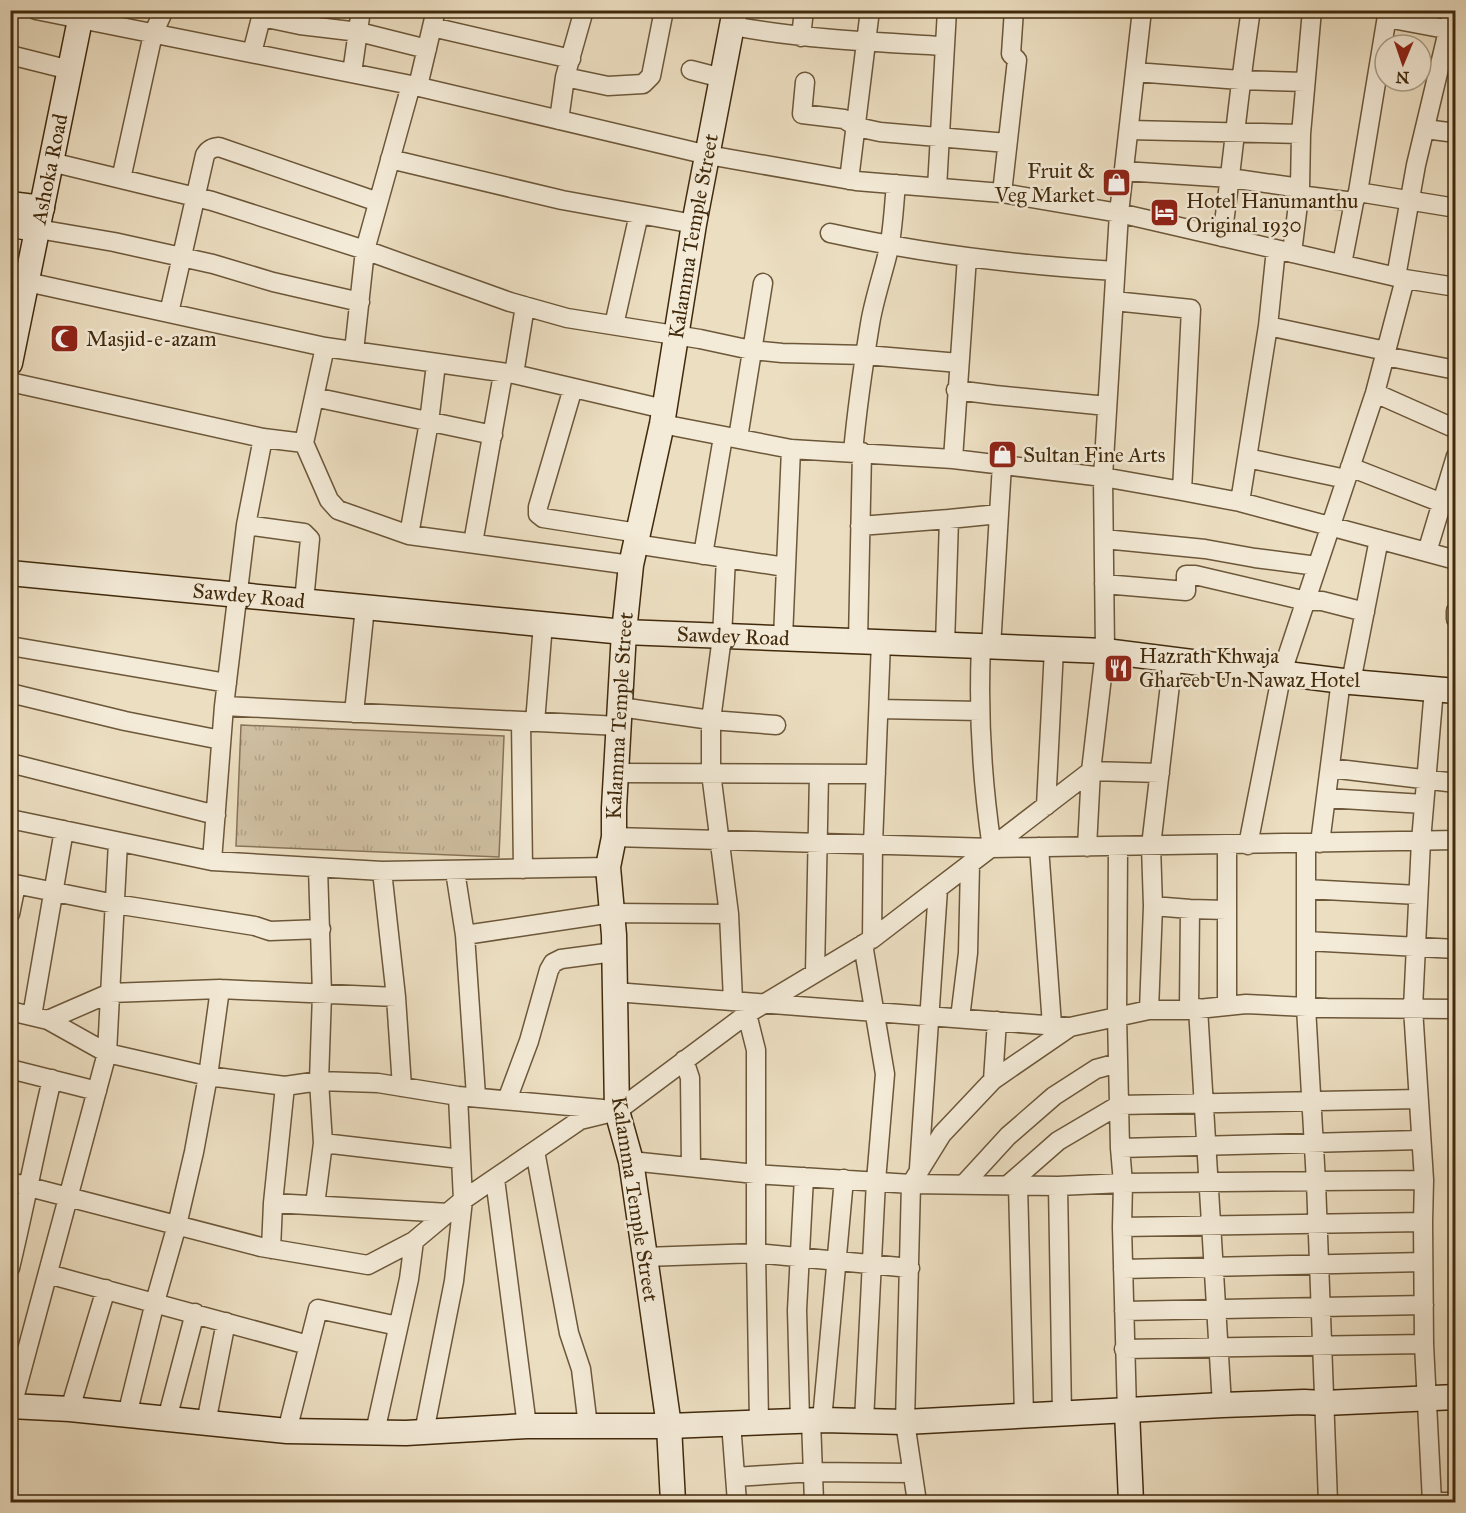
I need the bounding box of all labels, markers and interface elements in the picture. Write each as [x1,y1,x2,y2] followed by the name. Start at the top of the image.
[1373,33,1433,93] north arrow
[1395,68,1410,87] text: N
[25,111,74,227] street label: Ashoka Road
[663,131,724,341] street label: Kalamma Temple Street
[994,158,1096,208] place label: Fruit & Veg Market
[1100,167,1132,199] shop icon: Fruit & Veg Market
[1186,188,1358,238] place label: Hotel Hanumanthu Original 1930
[1149,197,1181,229] hotel icon: Hotel Hanumanthu Original 1930
[49,323,81,355] mosque icon: Masjid-e-azam
[86,326,217,352] place label: Masjid-e-azam
[986,439,1018,471] shop icon: Sultan Fine Arts
[1023,442,1165,468] place label: Sultan Fine Arts
[192,578,307,614] street label: Sawdey Road
[601,610,639,819] street label: Kalamma Temple Street
[676,621,790,652] street label: Sawdey Road
[1139,643,1360,693] place label: Hazrath Khwaja Ghareeb Un Nawaz Hotel
[1102,652,1134,684] restaurant icon: Hazrath Khwaja Ghareeb Un Nawaz Hotel
[606,1094,664,1304] street label: Kalamma Temple Street

